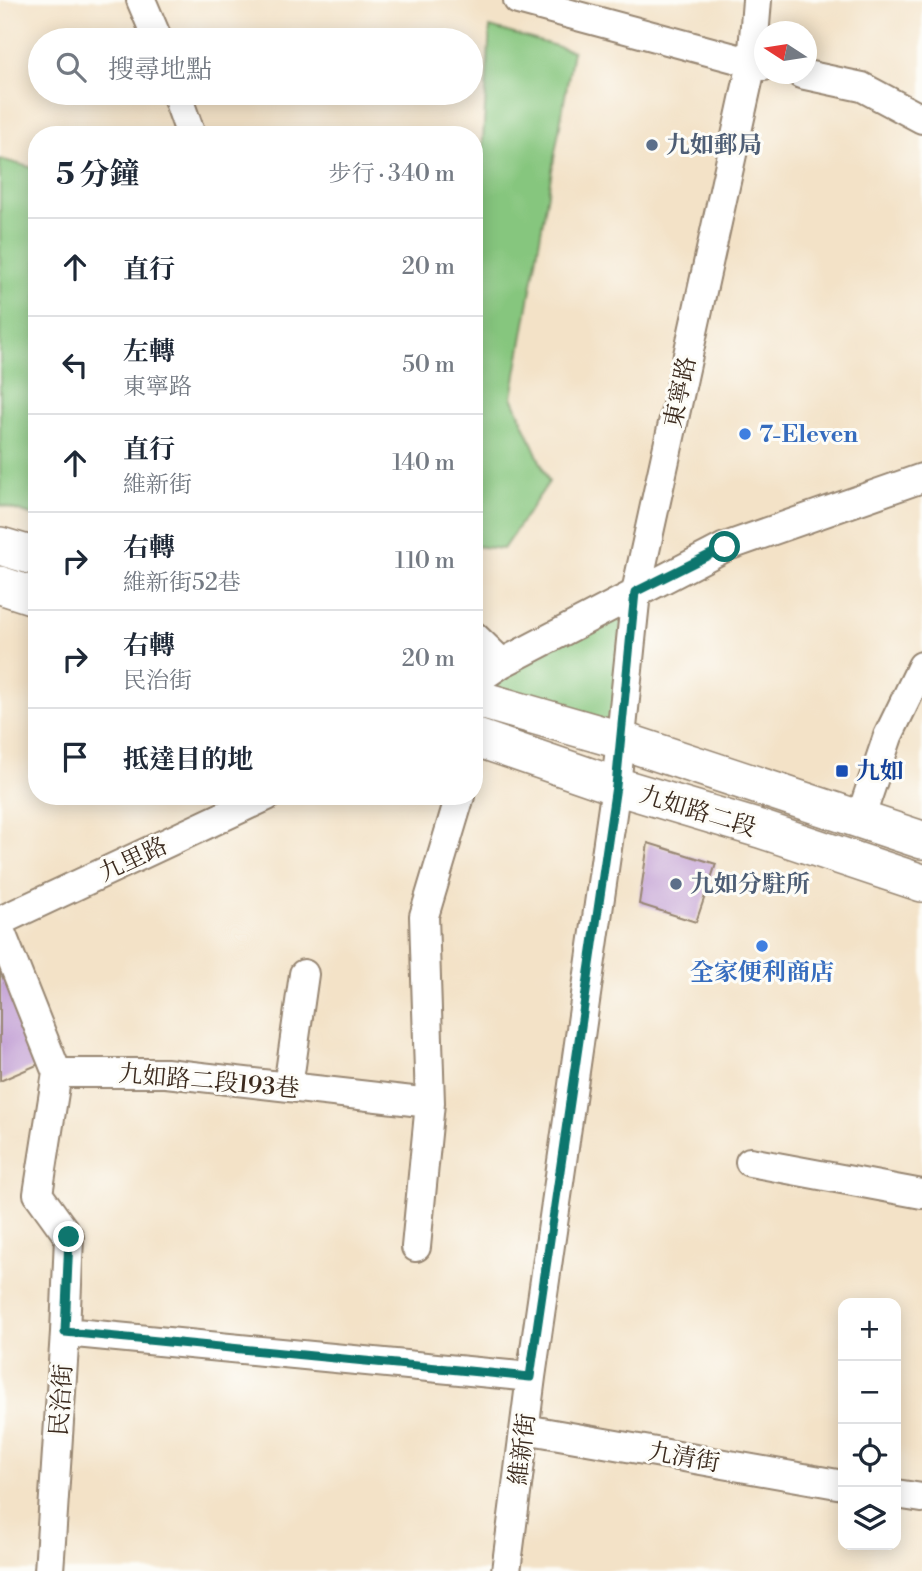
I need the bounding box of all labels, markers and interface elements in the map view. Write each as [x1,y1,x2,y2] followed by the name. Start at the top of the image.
[754,21,817,84] north arrow
[28,28,483,105] search box
[52,48,90,86] icon: search
[108,54,212,86] text: 搜尋地點
[666,131,762,161] place label: 九如郵局
[644,137,660,153] marker: 九如郵局
[56,156,139,194] text: 5 分鐘
[329,160,455,188] text: 步行 · 340 m
[56,248,94,286] icon: ahead
[402,253,455,281] text: 20 m
[123,254,175,286] text: 直行
[123,336,175,368] text: 左轉
[56,346,94,384] icon: left
[402,351,455,379] text: 50 m
[659,354,703,431] street label: 東寧路
[123,373,192,401] text: 東寧路
[759,420,858,450] place label: 7-Eleven
[737,426,753,442] marker: 7-Eleven
[123,434,175,466] text: 直行
[56,444,94,482] icon: ahead
[392,449,455,477] text: 140 m
[123,471,192,499] text: 維新街
[709,531,740,562] route start
[123,532,175,564] text: 右轉
[56,542,94,580] icon: right
[395,547,455,575] text: 110 m
[123,569,241,597] text: 維新街52巷
[123,630,175,662] text: 右轉
[56,640,94,678] icon: right
[402,645,455,673] text: 20 m
[123,667,192,695] text: 民治街
[56,738,94,776] icon: arrive
[123,744,253,776] text: 抵達目的地
[856,757,904,787] place label: 九如
[834,763,850,779] marker: 九如
[636,780,759,844] street label: 九如路二段
[94,831,172,889] street label: 九里路
[690,870,810,900] place label: 九如分駐所
[668,876,684,892] marker: 九如分駐所
[754,938,770,954] marker: 全家便利商店
[690,958,834,988] place label: 全家便利商店
[117,1059,301,1105] street label: 九如路二段193巷
[53,1221,84,1252] route end
[838,1298,901,1550] map controls
[838,1298,901,1361] button: +
[838,1361,901,1424] button: −
[45,1363,79,1437] street label: 民治街
[504,1412,542,1487] street label: 維新街
[838,1424,901,1487] button: locate
[646,1437,722,1479] street label: 九清街
[838,1487,901,1550] button: layers

